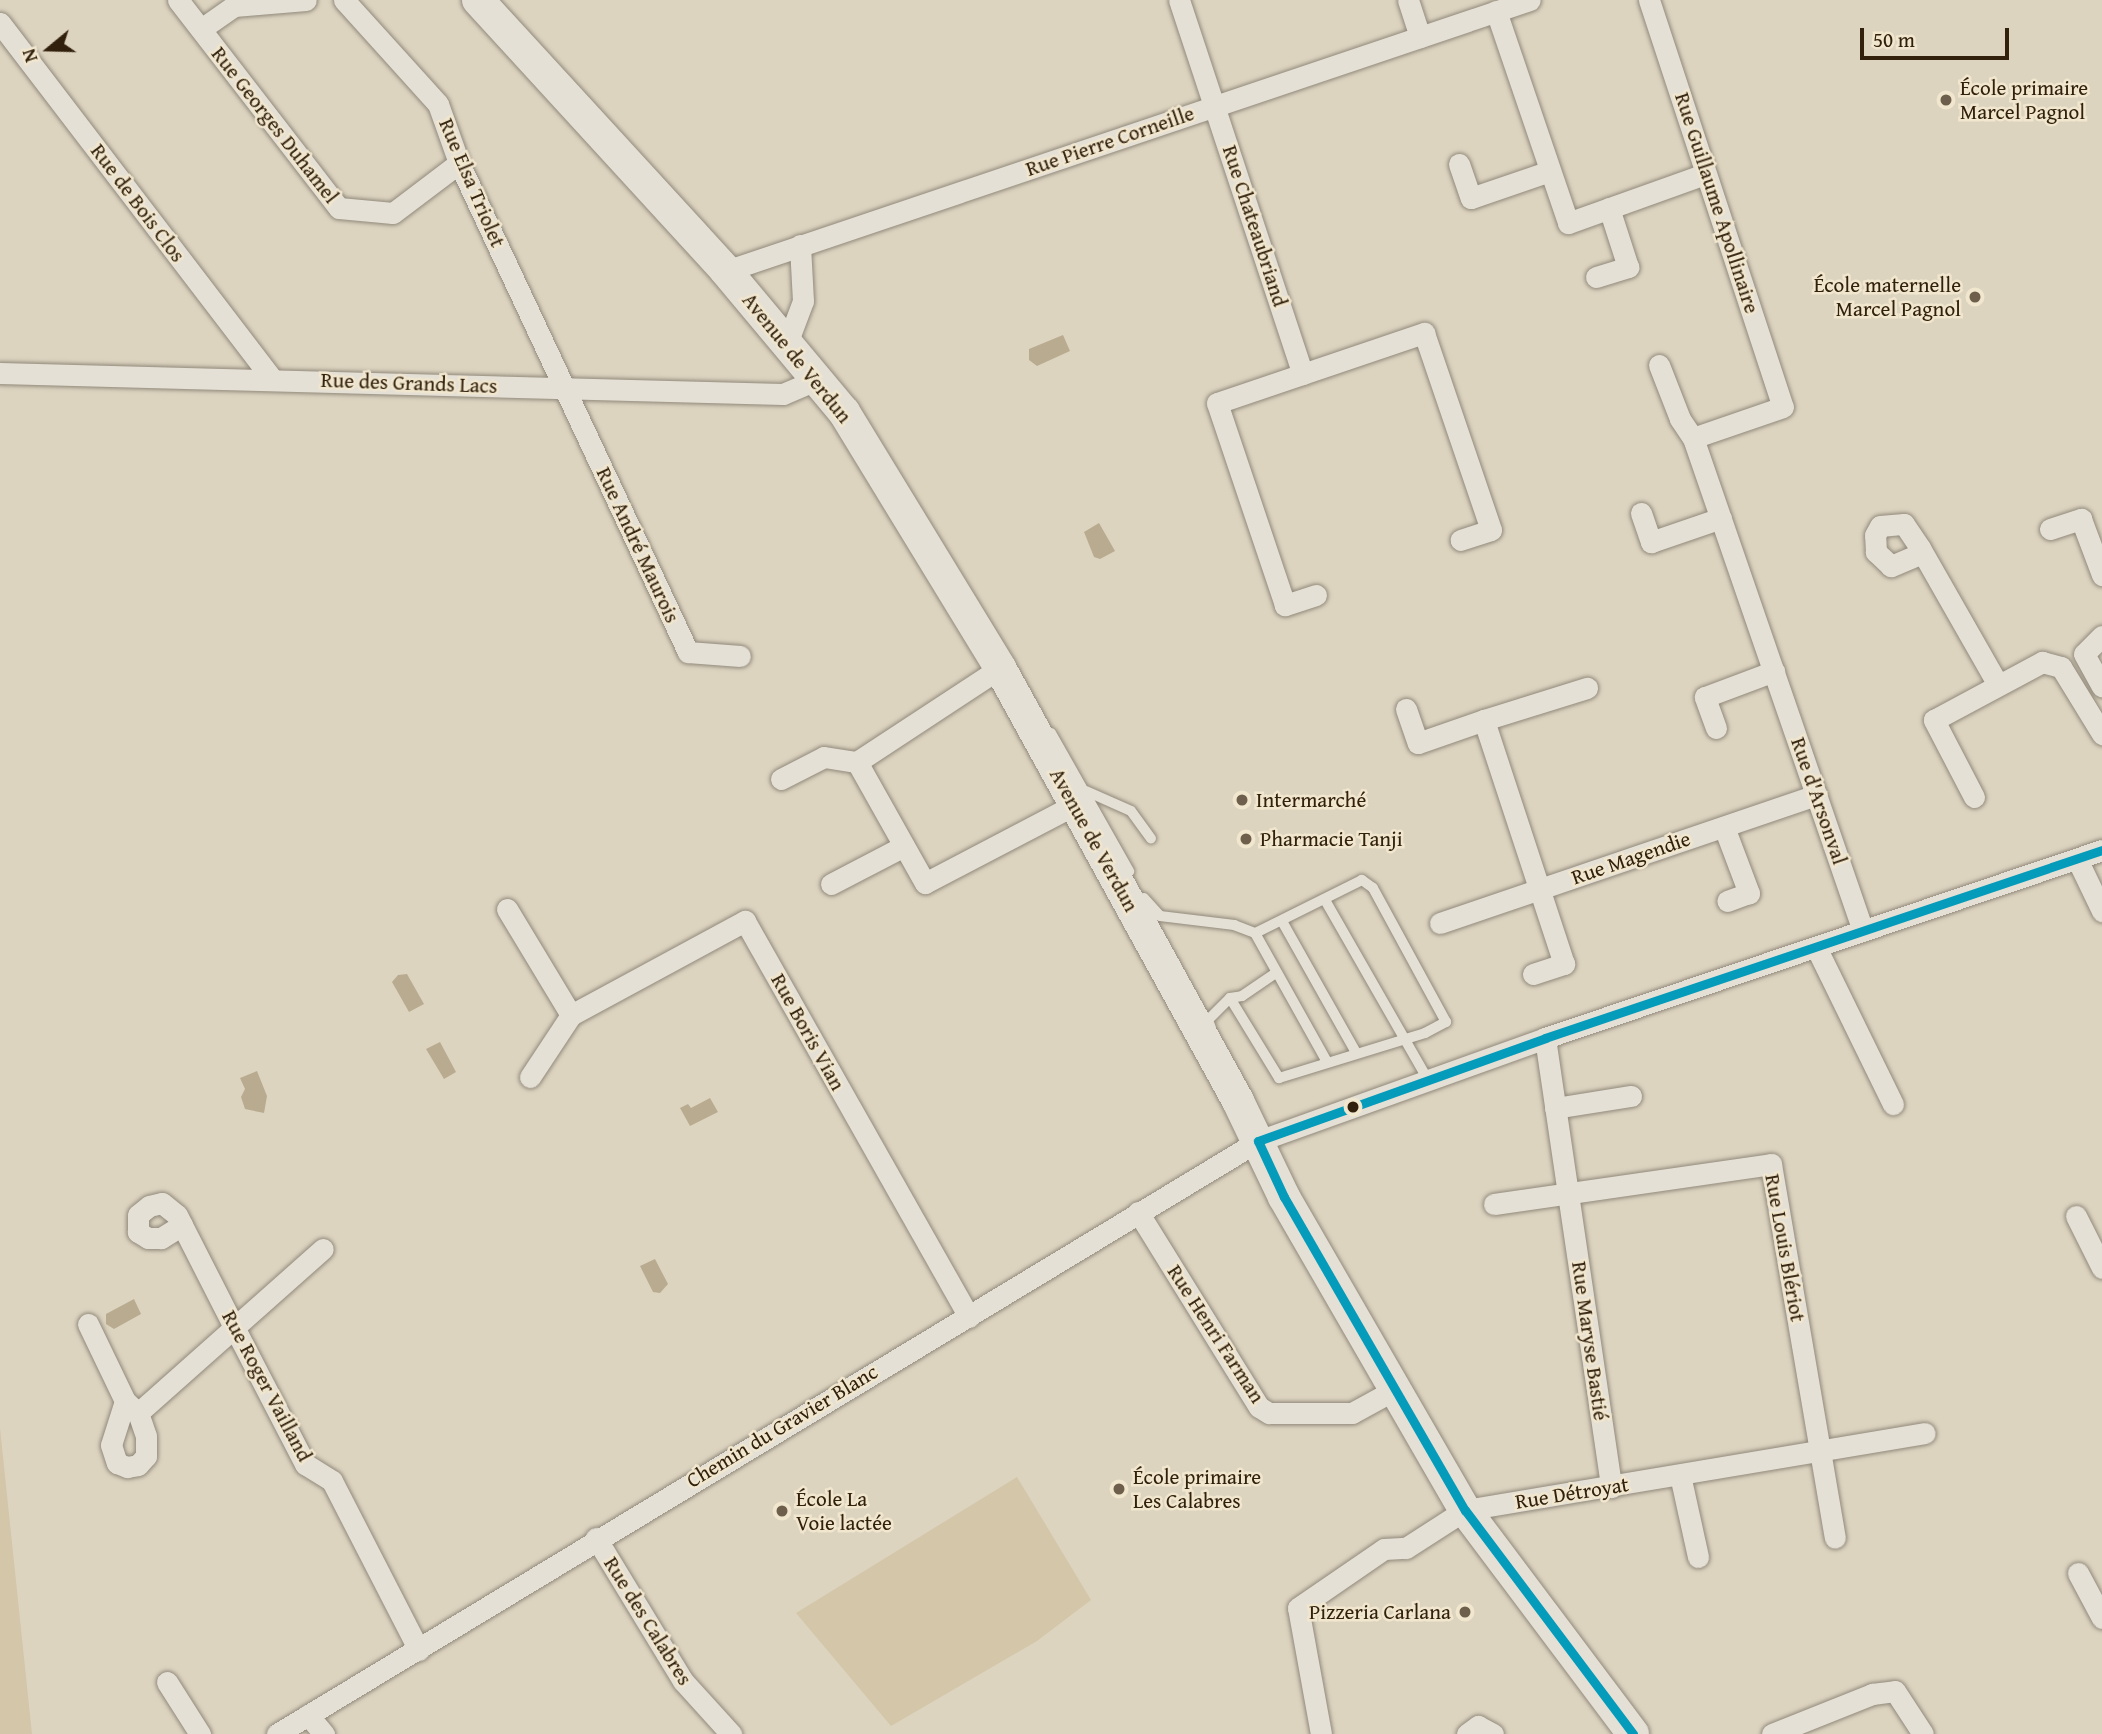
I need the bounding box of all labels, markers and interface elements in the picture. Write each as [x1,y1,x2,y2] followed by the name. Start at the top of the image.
[14,14,84,84] north arrow
[1864,14,2013,58] scale bar
[1873,24,1915,55] text: 50 m
[206,42,344,208] street label: Rue Georges Duhamel
[14,45,44,66] text: N
[1960,75,2088,125] place label: École primaire Marcel Pagnol
[1669,89,1765,317] street label: Rue Guillaume Apollinaire
[1938,92,1954,108] marker: École primaire Marcel Pagnol
[1022,100,1198,182] street label: Rue Pierre Corneille
[434,115,510,251] street label: Rue Elsa Triolet
[85,139,191,267] street label: Rue de Bois Clos
[1217,142,1293,310] street label: Rue Chateaubriand
[1814,272,1961,322] place label: École maternelle Marcel Pagnol
[737,288,857,428] street label: Avenue de Verdun
[1967,289,1983,305] marker: École maternelle Marcel Pagnol
[320,367,498,399] street label: Rue des Grands Lacs
[591,463,685,627] street label: Rue André Maurois
[1785,734,1853,868] street label: Rue d'Arsonval
[1044,764,1144,916] street label: Avenue de Verdun
[1256,787,1366,813] place label: Intermarché
[1234,792,1250,808] marker: Intermarché
[1260,826,1403,852] place label: Pharmacie Tanji
[1568,826,1694,890] street label: Rue Magendie
[1238,831,1254,847] marker: Pharmacie Tanji
[766,969,850,1095] street label: Rue Boris Vian
[1346,1100,1360,1114] unlabelled marker
[1760,1172,1810,1324] street label: Rue Louis Blériot
[1162,1260,1270,1408] street label: Rue Henri Farman
[1566,1260,1614,1422] street label: Rue Maryse Bastié
[217,1306,317,1466] street label: Rue Roger Vailland
[682,1359,882,1493] street label: Chemin du Gravier Blanc
[1133,1464,1261,1514] place label: École primaire Les Calabres
[1513,1472,1631,1514] street label: Rue Détroyat
[1111,1481,1127,1497] marker: École primaire Les Calabres
[796,1486,892,1536] place label: École La Voie lactée
[774,1503,790,1519] marker: École La Voie lactée
[598,1552,698,1690] street label: Rue des Calabres
[1309,1599,1451,1625] place label: Pizzeria Carlana
[1457,1604,1473,1620] marker: Pizzeria Carlana

